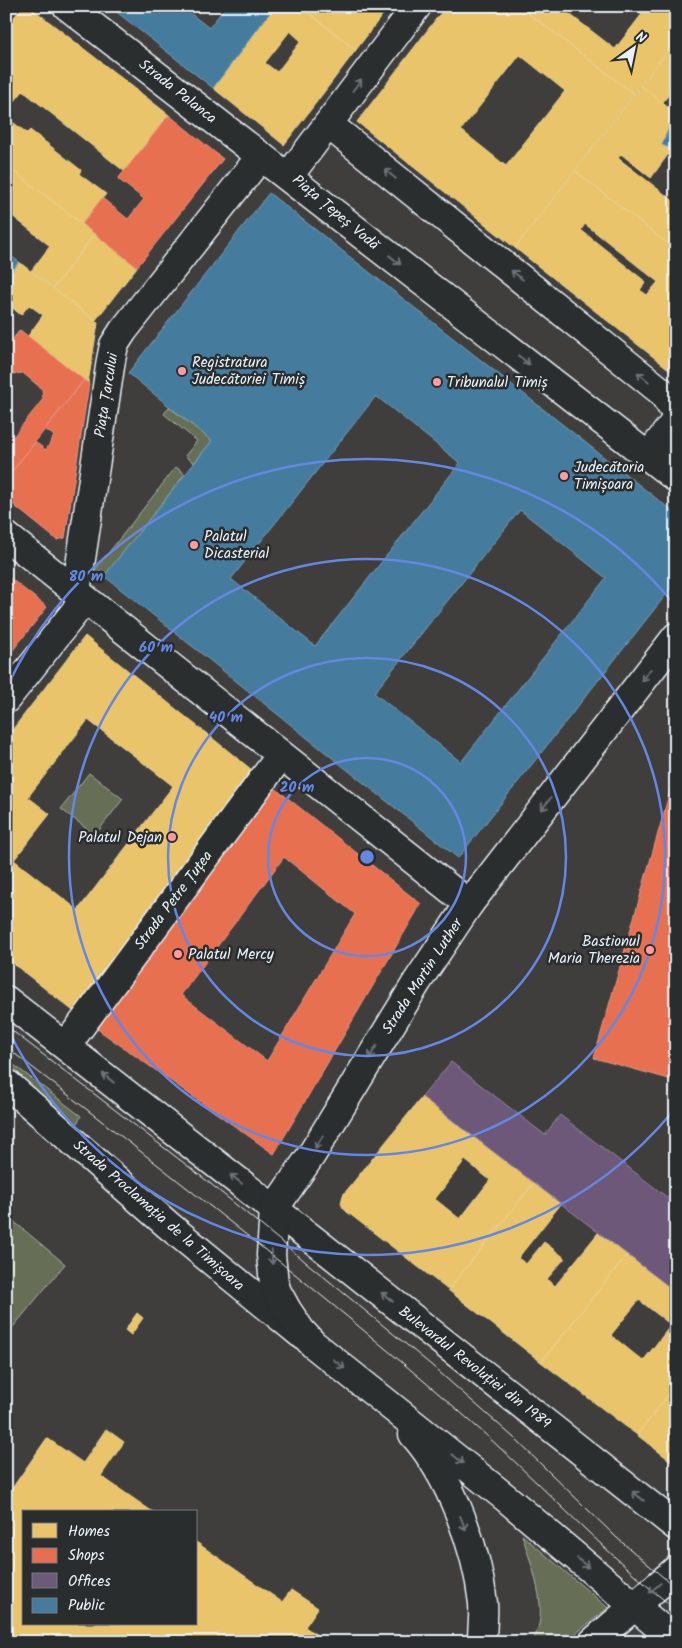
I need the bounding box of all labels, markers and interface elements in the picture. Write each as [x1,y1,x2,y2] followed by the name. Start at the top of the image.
[610,22,660,72] north arrow
[631,26,650,50] text: N
[133,53,222,130] street label: Strada Palanca
[352,78,362,92] one-way arrow
[384,168,397,179] one-way arrow
[286,169,386,258] street label: Piața Țepeș Vodă
[388,255,401,266] one-way arrow
[510,270,523,281] one-way arrow
[88,350,126,439] street label: Piața Țarcului
[192,351,306,392] place label: Registratura Judecătoriei Timiș
[517,354,530,365] one-way arrow
[176,365,188,377] marker: Registratura Judecătoriei Timiș
[447,371,548,395] place label: Tribunalul Timiș
[637,372,650,383] one-way arrow
[431,376,443,388] marker: Tribunalul Timiș
[574,456,644,497] place label: Judecătoria Timișoara
[558,470,570,482] marker: Judecătoria Timișoara
[204,525,269,566] place label: Palatul Dicasterial
[188,539,200,551] marker: Palatul Dicasterial
[69,565,103,589] text: 80 m
[139,636,173,660] text: 60 m
[641,669,652,682] one-way arrow
[209,706,243,730] text: 40 m
[280,776,314,800] text: 20 m
[541,797,552,810] one-way arrow
[78,826,162,850] place label: Palatul Dejan
[166,831,178,843] marker: Palatul Dejan
[128,846,219,955] street label: Strada Petre Țuțea
[358,848,376,866] centre of rings
[376,913,470,1039] street label: Strada Martin Luther
[548,930,640,971] place label: Bastionul Maria Therezia
[188,943,275,967] place label: Palatul Mercy
[644,944,656,956] marker: Bastionul Maria Therezia
[172,948,184,960] marker: Palatul Mercy
[368,1044,378,1058] one-way arrow
[102,1073,115,1084] one-way arrow
[67,1134,250,1297] street label: Strada Proclamația de la Timișoara
[313,1134,323,1148] one-way arrow
[230,1173,243,1184] one-way arrow
[267,1249,276,1265] one-way arrow
[380,1292,393,1303] one-way arrow
[393,1300,556,1436] street label: Bulevardul Revoluției din 1989
[332,1359,345,1370] one-way arrow
[451,1453,464,1464] one-way arrow
[631,1490,644,1501] one-way arrow
[22,1510,198,1626] legend
[459,1515,468,1530] one-way arrow
[68,1520,111,1544] text: Homes
[68,1544,105,1568] text: Shops
[576,1557,589,1569] one-way arrow
[68,1570,111,1594] text: Offices
[649,1582,662,1594] one-way arrow
[68,1594,105,1618] text: Public

